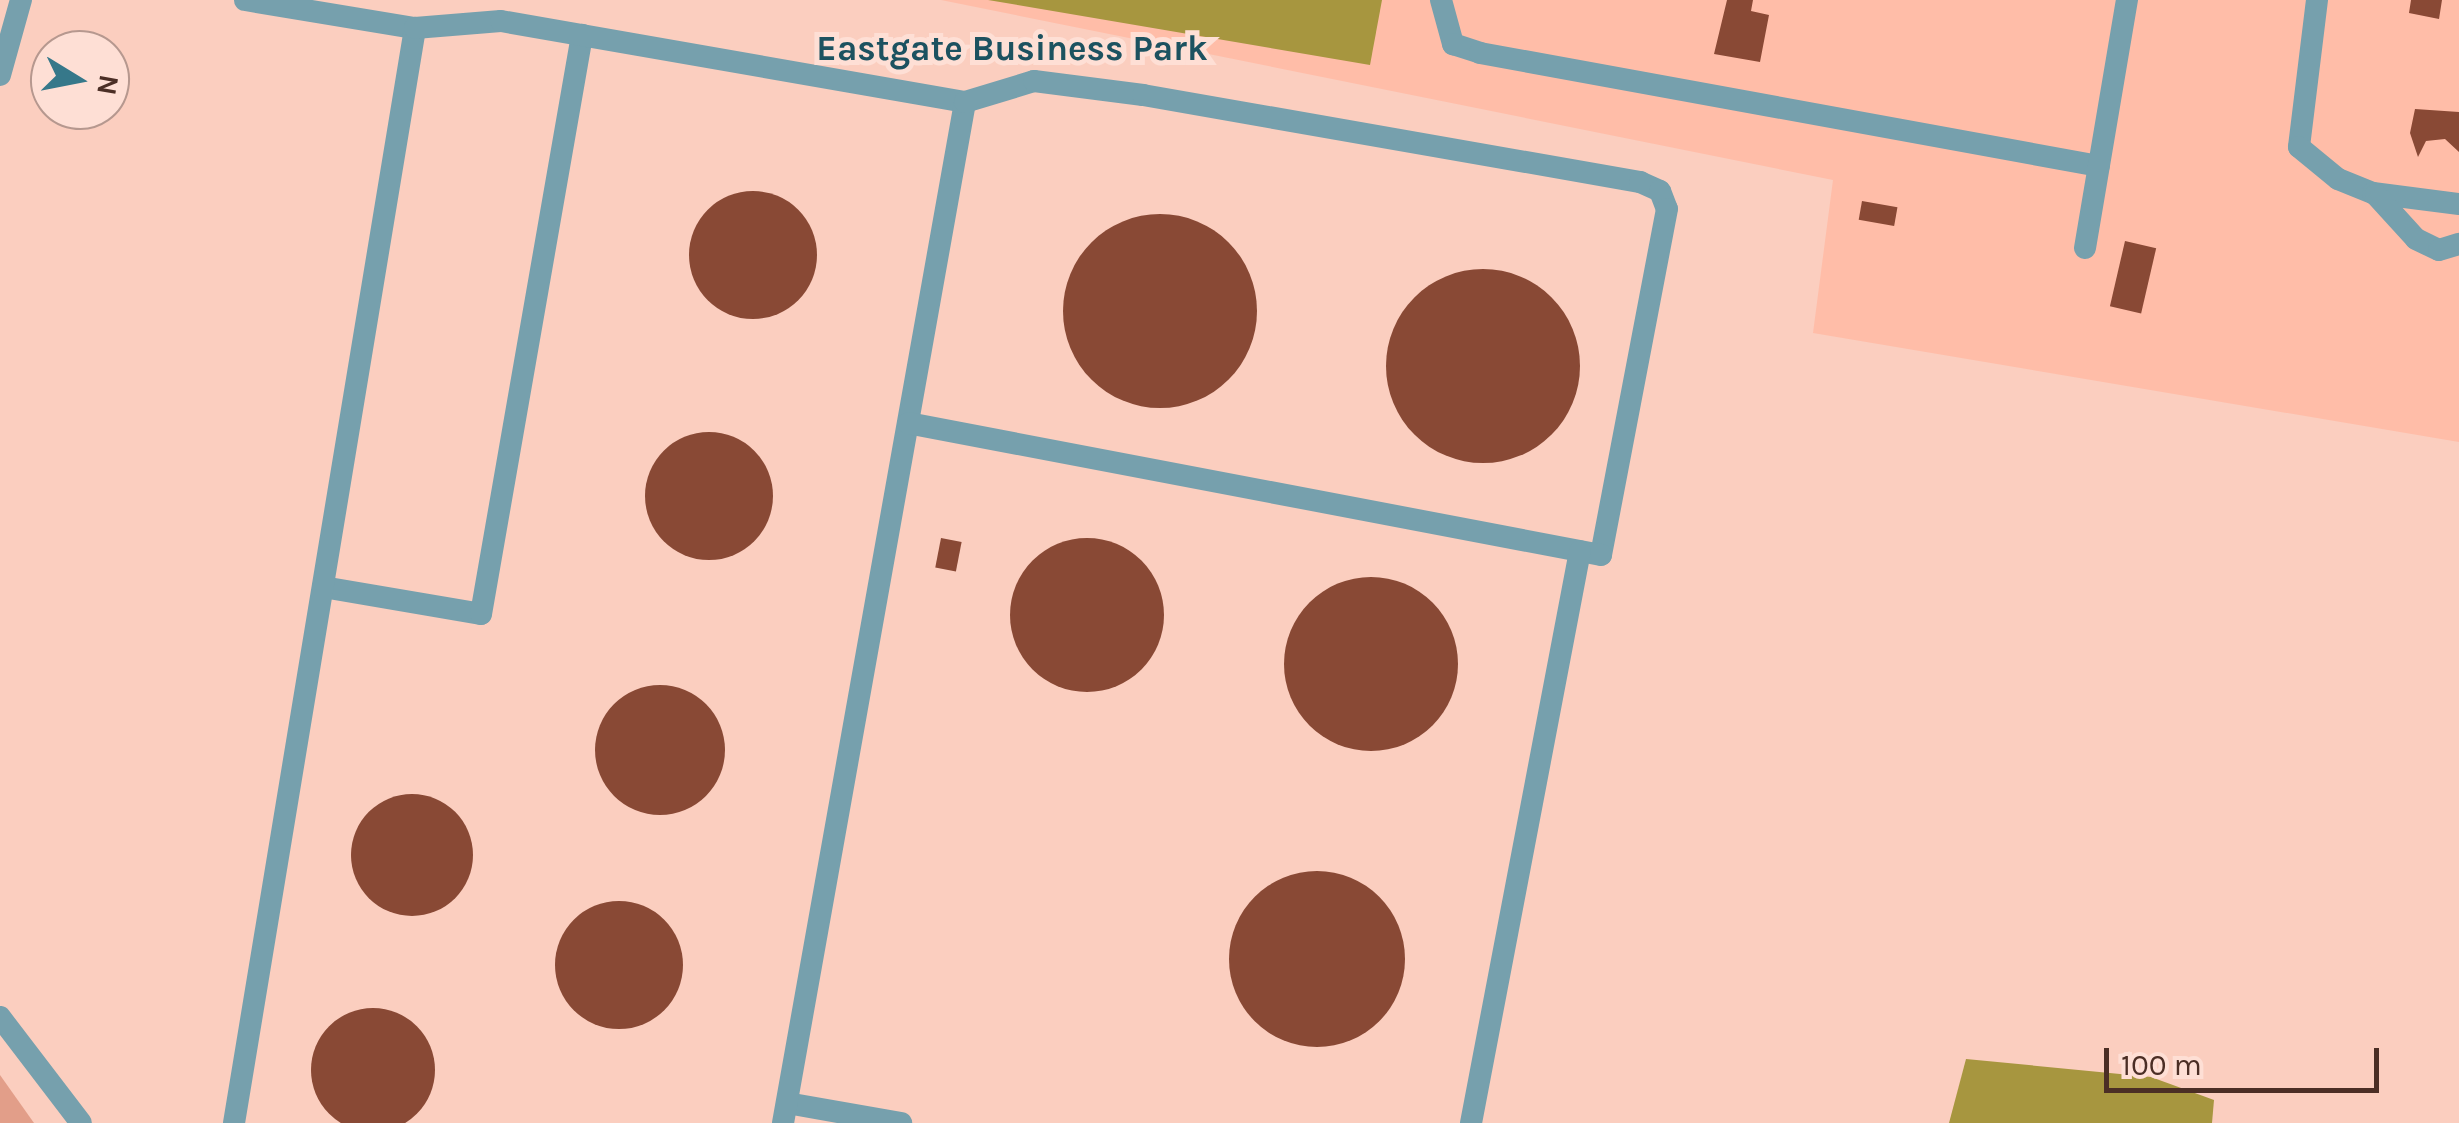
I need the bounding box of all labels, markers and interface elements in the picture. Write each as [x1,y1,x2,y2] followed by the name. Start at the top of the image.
[816,28,1208,70] district label: Eastgate Business Park
[30,30,130,130] north arrow
[90,72,126,98] text: N
[2109,1028,2384,1090] scale bar
[2121,1047,2202,1083] text: 100 m

